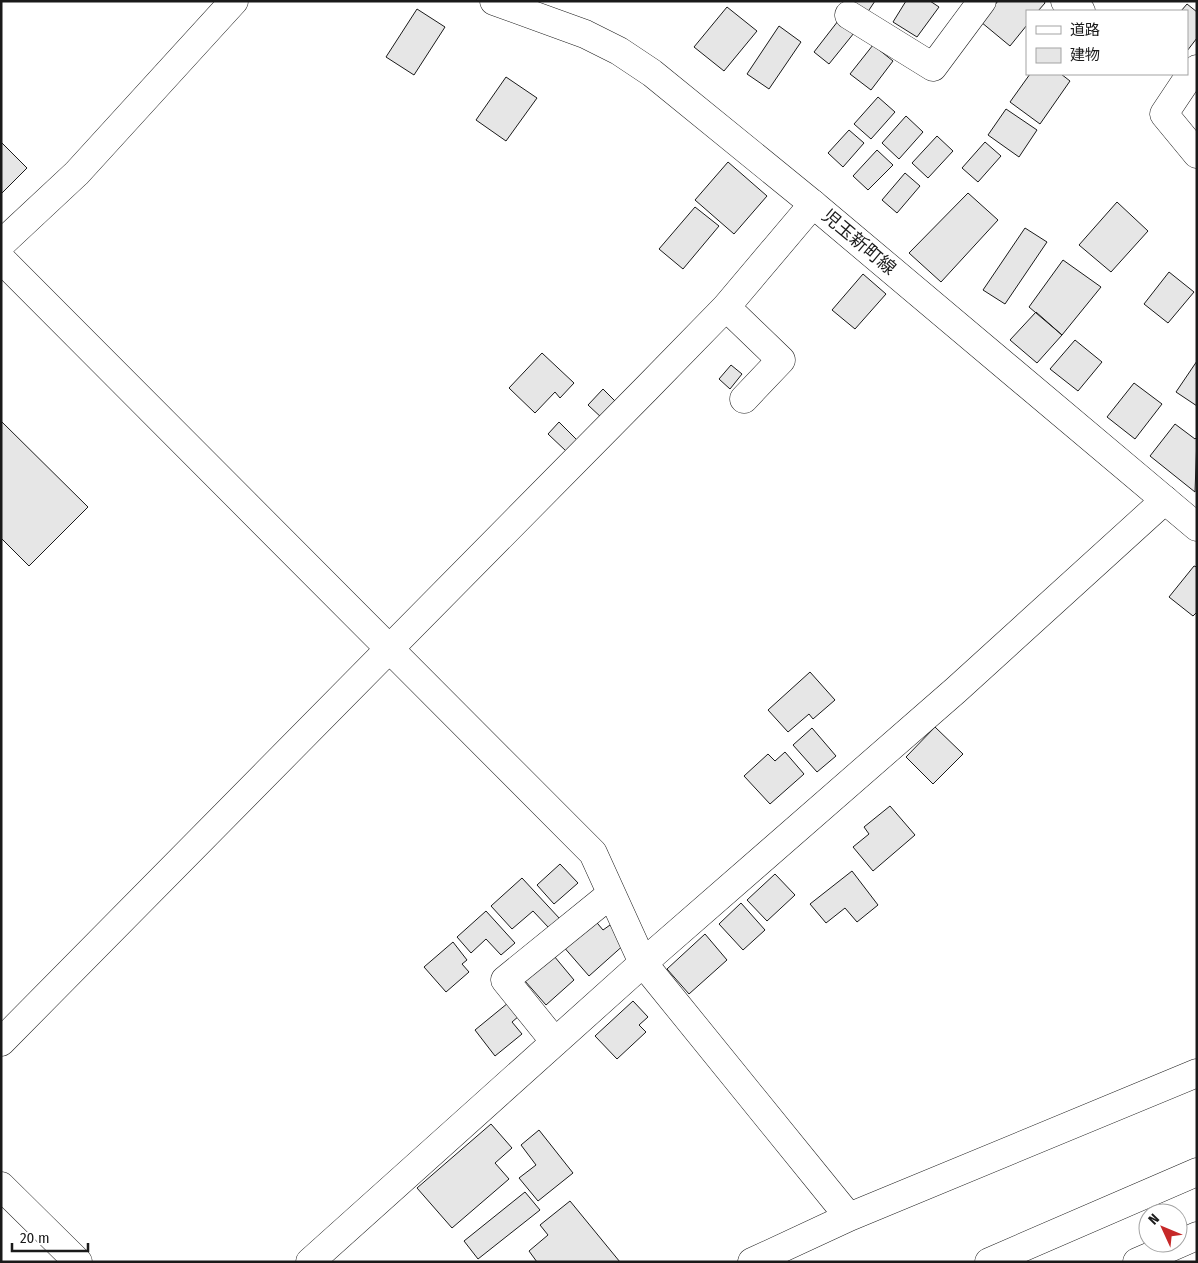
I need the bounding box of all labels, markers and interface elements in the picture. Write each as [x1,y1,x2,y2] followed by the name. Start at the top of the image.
[1026,10,1188,75] legend
[1070,21,1100,39] text: 道路
[1070,46,1100,64] text: 建物
[817,205,901,279] street label: 児玉新町線
[1138,1203,1188,1253] north arrow
[1145,1210,1163,1228] text: N
[12,1220,89,1252] scale bar
[20,1229,50,1247] text: 20 m

